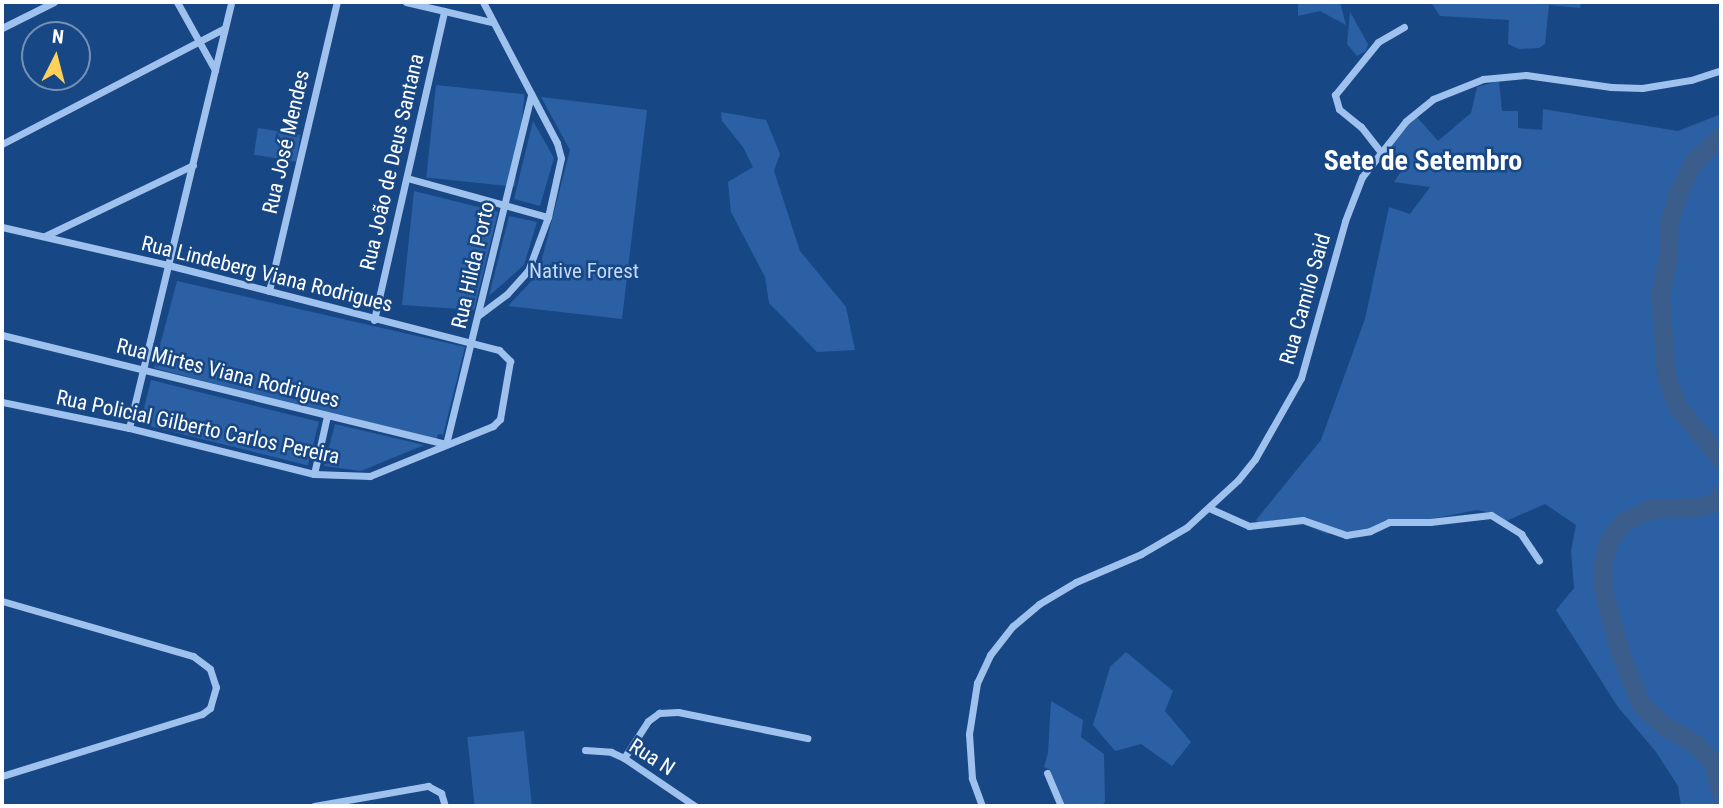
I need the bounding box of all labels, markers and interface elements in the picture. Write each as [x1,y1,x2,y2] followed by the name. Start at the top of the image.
[21,21,91,91] north arrow
[51,25,65,49] text: N
[355,51,429,273] street label: Rua João de Deus Santana
[257,68,315,216] street label: Rua José Mendes
[1324,144,1522,178] district label: Sete de Setembro
[446,199,500,331] street label: Rua Hilda Porto
[139,231,395,317] street label: Rua Lindeberg Viana Rodrigues
[1274,231,1336,367] street label: Rua Camilo Said
[529,258,639,284] park label: Native Forest
[114,333,342,413] street label: Rua Mirtes Viana Rodrigues
[54,385,342,469] street label: Rua Policial Gilberto Carlos Pereira
[625,733,679,781] street label: Rua N

